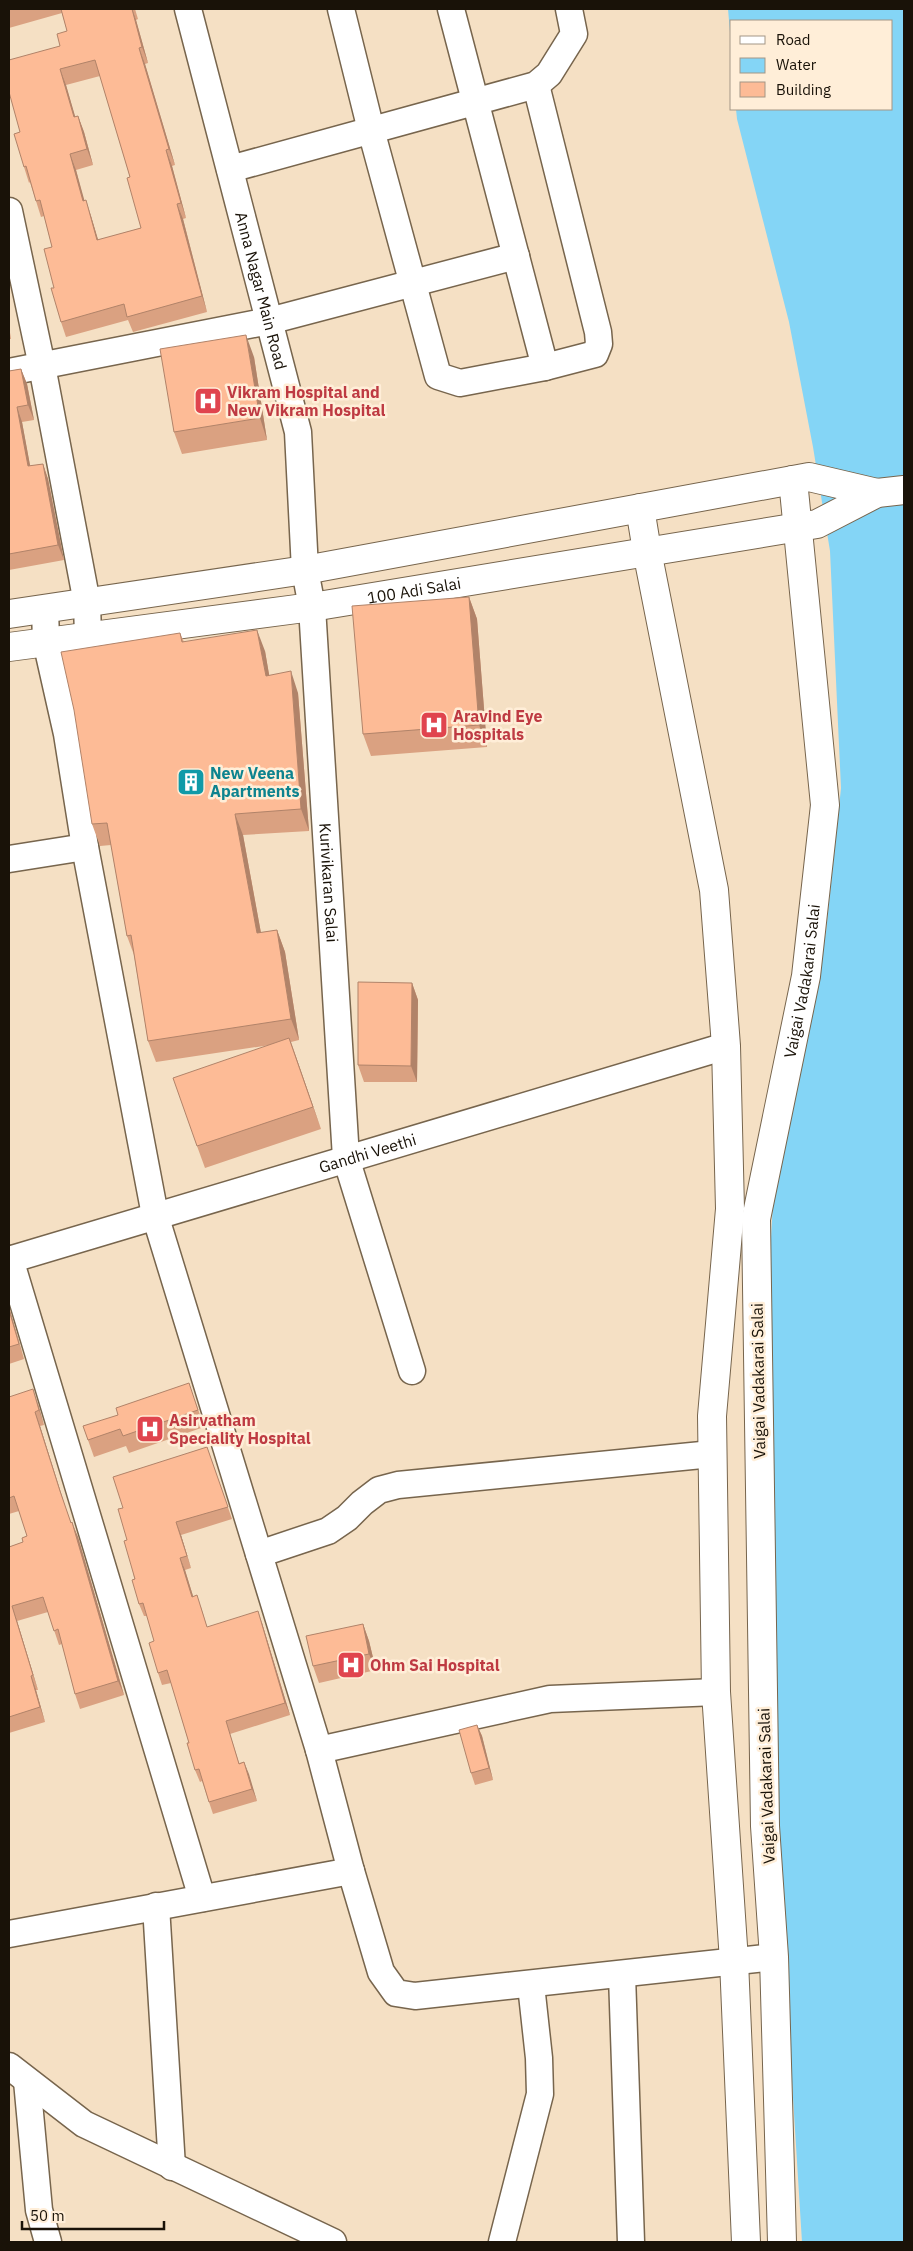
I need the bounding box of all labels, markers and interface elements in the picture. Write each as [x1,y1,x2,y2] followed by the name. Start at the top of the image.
[730,20,893,110] legend
[776,30,811,49] text: Road
[776,55,817,74] text: Water
[776,80,831,99] text: Building
[231,209,291,372] street label: Anna Nagar Main Road
[227,382,386,420] place label: Vikram Hospital and New Vikram Hospital
[193,386,223,416] hospital icon: Vikram Hospital and New Vikram Hospital
[366,573,462,608] street label: 100 Adi Salai
[453,706,543,744] place label: Aravind Eye Hospitals
[419,710,449,740] hospital icon: Aravind Eye Hospitals
[210,763,299,801] place label: New Veena Apartments
[176,767,206,797] building icon: New Veena Apartments
[315,822,343,943] street label: Kurivikaran Salai
[779,903,824,1060] street label: Vaigai Vadakarai Salai
[316,1129,418,1177] street label: Gandhi Veethi
[747,1303,769,1459] street label: Vaigai Vadakarai Salai
[169,1410,311,1448] place label: Asirvatham Speciality Hospital
[135,1414,165,1444] hospital icon: Asirvatham Speciality Hospital
[336,1650,366,1680] hospital icon: Ohm Sai Hospital
[370,1655,500,1675] place label: Ohm Sai Hospital
[753,1708,779,1864] street label: Vaigai Vadakarai Salai
[22,2198,165,2230] scale bar
[30,2206,65,2225] text: 50 m

